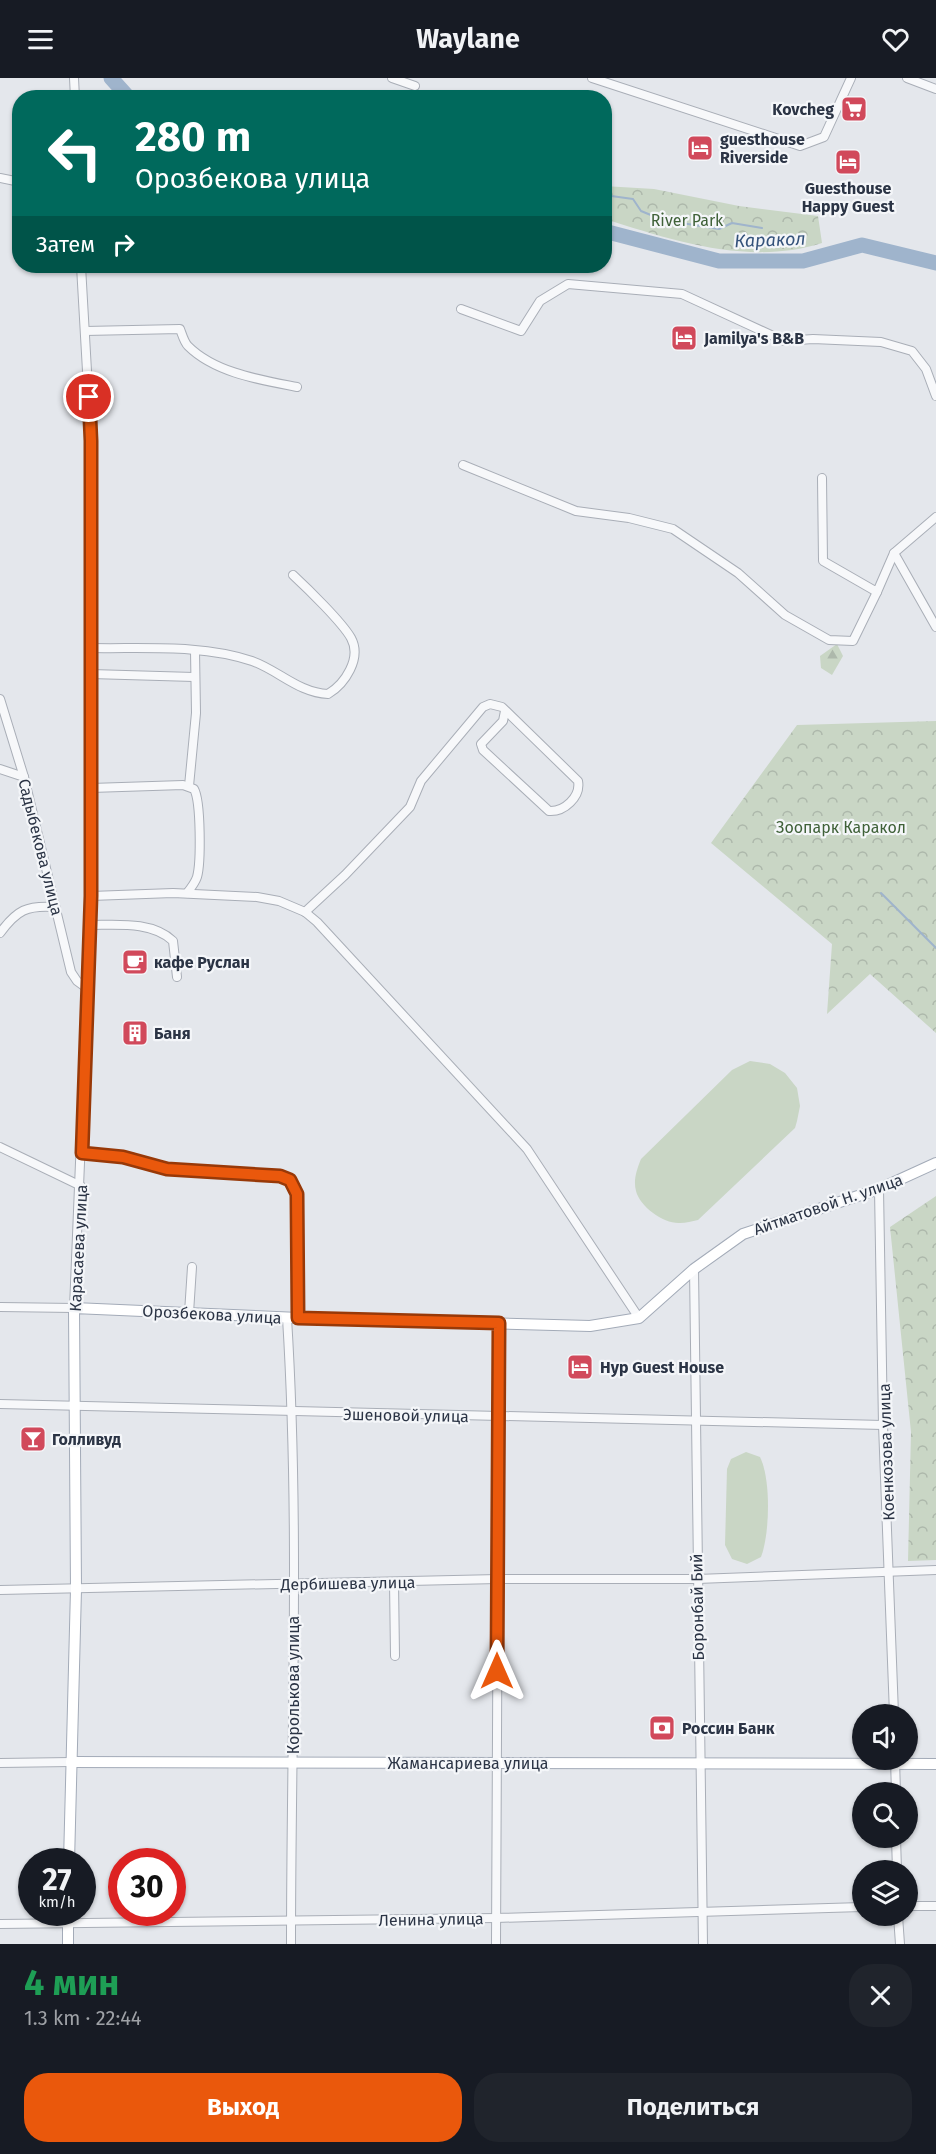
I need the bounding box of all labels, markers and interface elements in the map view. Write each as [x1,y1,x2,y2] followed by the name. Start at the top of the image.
[24,23,57,56] icon: menu
[416,23,520,55] text: Waylane
[879,23,912,56] icon: heart
[839,94,869,124] supermarket icon: Kovcheg
[772,100,834,119] place label: Kovcheg
[135,112,251,162] text: 280 m
[36,114,114,192] icon: left
[720,130,805,167] place label: guesthouse Riverside
[685,133,715,163] hotel icon: guesthouse Riverside
[833,147,863,177] hotel icon: Guesthouse Happy Guest
[135,163,370,195] text: Орозбекова улица
[802,179,895,216] place label: Guesthouse Happy Guest
[651,211,724,230] park label: River Park
[107,228,140,261] icon: right
[734,228,806,252] water label: Каракол
[36,231,95,258] text: Затем
[669,323,699,353] hotel icon: Jamilya's B&B
[703,329,804,348] place label: Jamilya's B&B
[63,371,114,422] pin
[72,380,105,413] icon: arrive
[14,777,67,917] street label: Садыбекова улица
[776,818,906,837] park label: Зоопарк Каракол
[120,947,150,977] cafe icon: кафе Руслан
[154,953,250,972] place label: кафе Руслан
[120,1018,150,1048] building icon: Баня
[154,1024,191,1043] place label: Баня
[751,1170,905,1239] street label: Айтматовой Н. улица
[66,1184,91,1312] street label: Карасаева улица
[142,1301,282,1328] street label: Орозбекова улица
[565,1352,595,1382] hotel icon: Нур Guest House
[600,1358,724,1377] place label: Нур Guest House
[875,1383,898,1521] street label: Коенкозова улица
[343,1405,469,1426] street label: Эшеновой улица
[18,1424,48,1454] bar icon: Голливуд
[52,1430,121,1449] place label: Голливуд
[687,1553,708,1661] street label: Боронбай Бий
[279,1573,416,1594] street label: Дербишева улица
[284,1616,303,1754] street label: Королькова улица
[465,1639,529,1703] position arrow
[852,1704,918,1926] map controls
[852,1704,918,1770] button: sound
[647,1713,677,1743] bank icon: Россин Банк
[682,1719,775,1738] place label: Россин Банк
[387,1754,549,1773] street label: Жамансариева улица
[852,1782,918,1848] button: search
[108,1848,186,1926] speed limit sign: 30
[852,1860,918,1926] button: layers
[42,1862,72,1898] text: 27
[38,1893,76,1911] text: km/h
[378,1909,484,1930] street label: Ленина улица
[24,1961,119,2005] text: 4 мин
[849,1964,912,2027] button: close
[24,2006,141,2030] text: 1.3 km · 22:44
[24,2073,462,2142] button: Выход
[474,2073,912,2142] button: Поделиться

